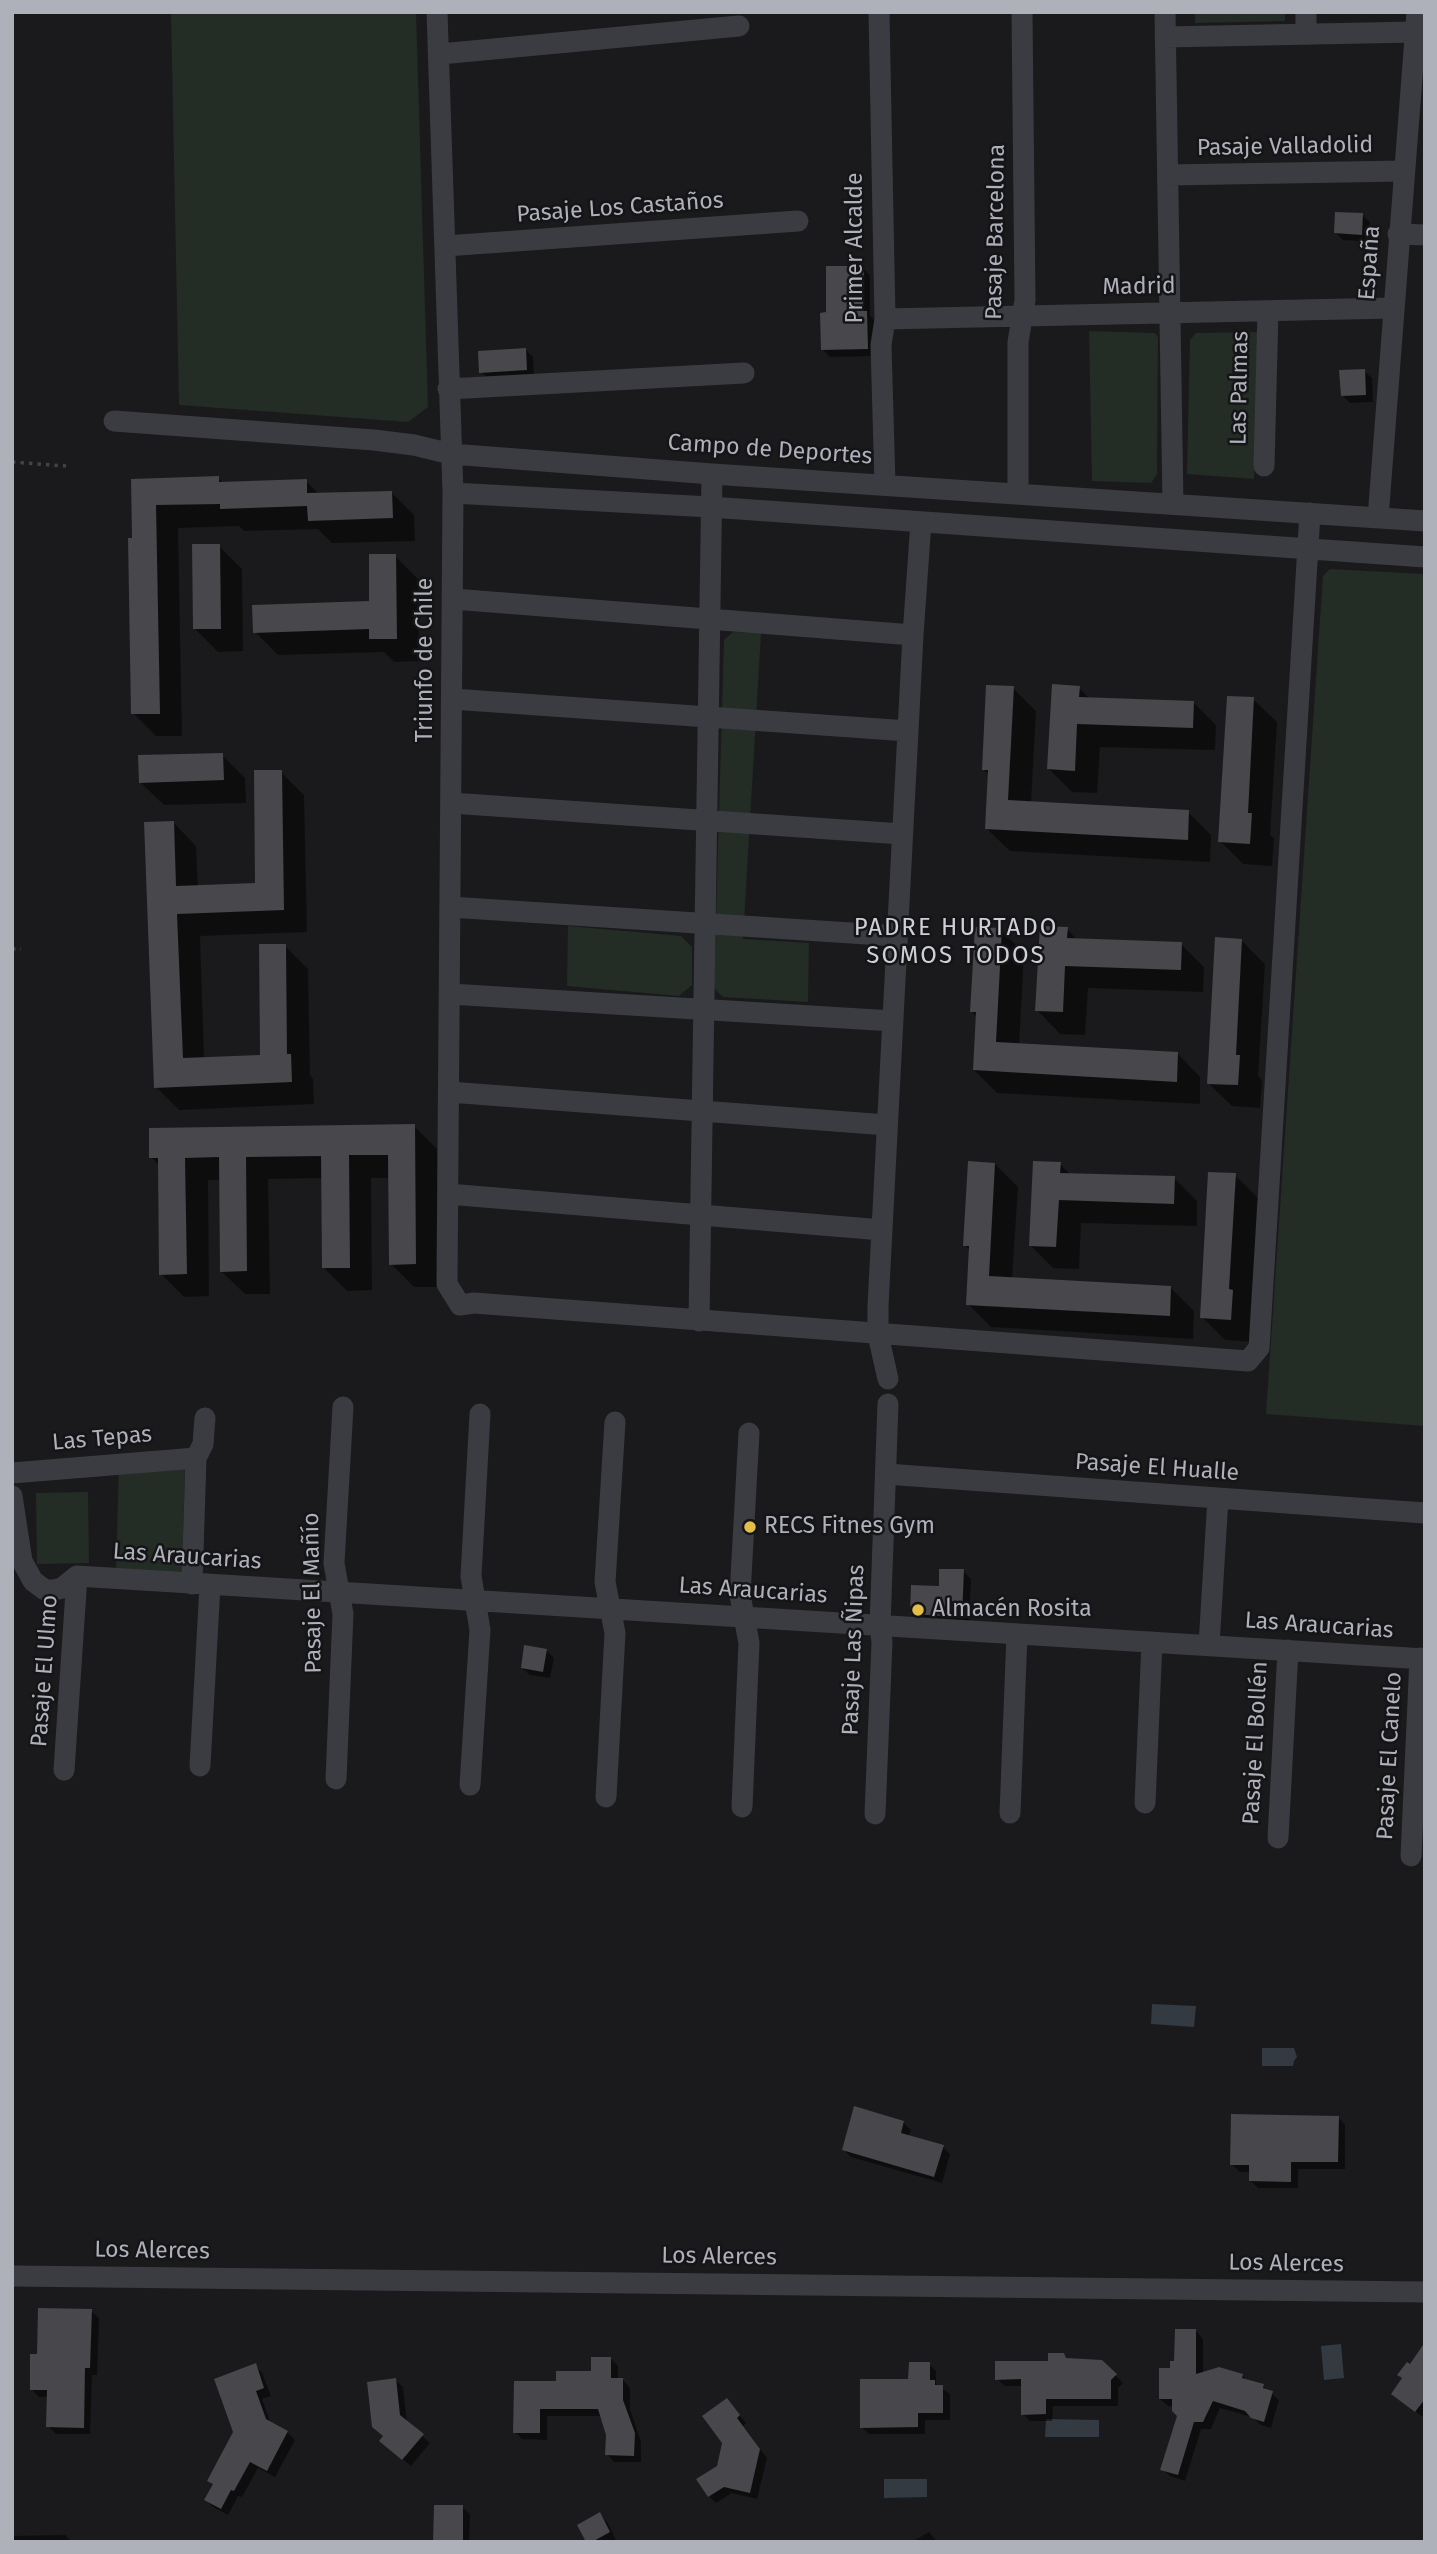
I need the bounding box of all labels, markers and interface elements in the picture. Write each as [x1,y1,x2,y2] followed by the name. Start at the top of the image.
[1197,132,1373,162] street label: Pasaje Valladolid
[981,144,1011,320] street label: Pasaje Barcelona
[842,172,870,324] street label: Primer Alcalde
[516,187,724,229] street label: Pasaje Los Castaños
[1354,225,1386,301] street label: España
[1102,273,1176,301] street label: Madrid
[1225,331,1255,445] street label: Las Palmas
[667,429,873,471] street label: Campo de Deportes
[412,578,440,742] street label: Triunfo de Chile
[855,914,1057,970] district label: PADRE HURTADO SOMOS TODOS
[51,1421,153,1457] street label: Las Tepas
[1074,1448,1240,1488] street label: Pasaje El Hualle
[298,1512,328,1674] street label: Pasaje El Mañío
[764,1513,935,1541] place label: RECS Fitnes Gym
[742,1519,758,1535] marker: RECS Fitnes Gym
[112,1538,262,1576] street label: Las Araucarias
[837,1564,871,1736] street label: Pasaje Las Ñipas
[678,1572,828,1610] street label: Las Araucarias
[26,1594,64,1748] street label: Pasaje El Ulmo
[932,1596,1092,1624] place label: Almacén Rosita
[910,1602,926,1618] marker: Almacén Rosita
[1244,1607,1394,1645] street label: Las Araucarias
[1238,1660,1274,1826] street label: Pasaje El Bollén
[1372,1671,1408,1841] street label: Pasaje El Canelo
[94,2236,210,2266] street label: Los Alerces
[661,2242,777,2272] street label: Los Alerces
[1228,2249,1344,2279] street label: Los Alerces

